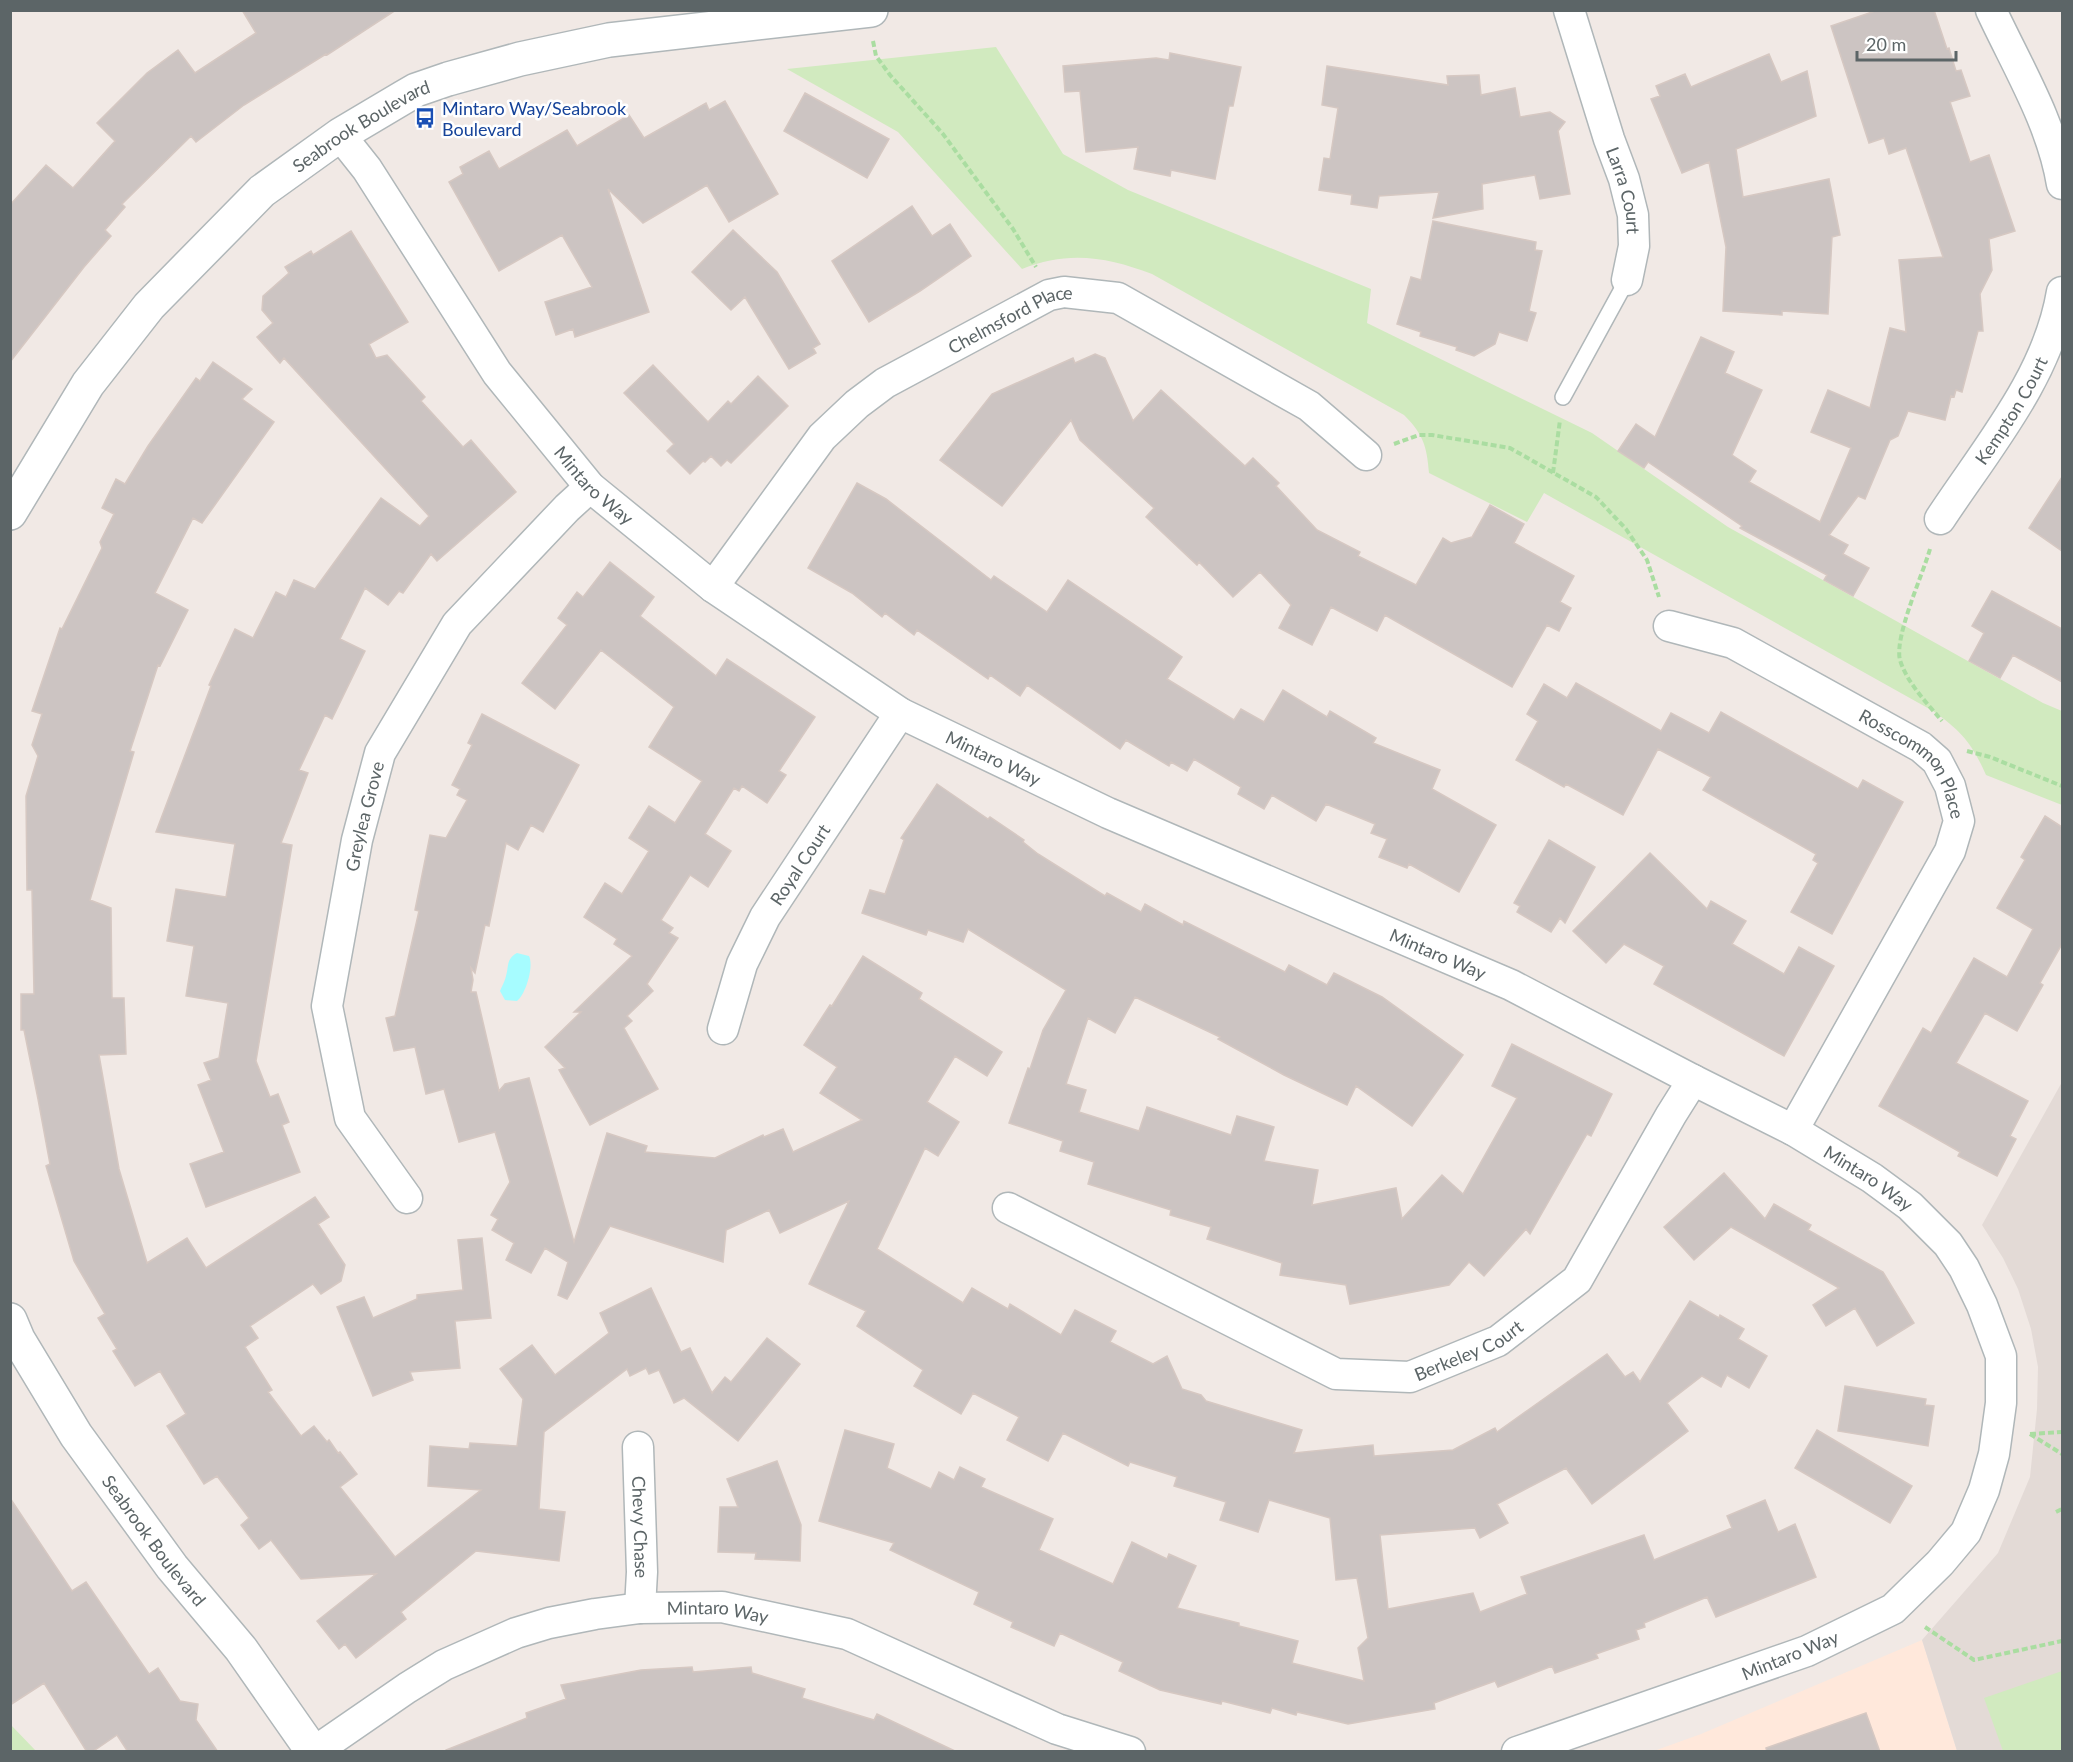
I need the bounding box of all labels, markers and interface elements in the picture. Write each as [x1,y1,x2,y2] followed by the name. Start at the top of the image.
[1857,24,1956,62] scale bar
[1866,33,1906,55] text: 20 m
[288,75,433,177] street label: Seabrook Boulevard
[442,97,627,140] place label: Mintaro Way/Seabrook Boulevard
[413,106,437,130] bus stop icon: Mintaro Way/Seabrook Boulevard
[1602,144,1645,235] street label: Larra Court
[944,281,1074,358] street label: Chelmsford Place
[1970,353,2052,468] street label: Kempton Court
[550,441,639,529] street label: Mintaro Way
[1855,704,1969,821] street label: Rosscommon Place
[942,726,1045,790] street label: Mintaro Way
[341,759,388,873] street label: Greylea Grove
[765,819,835,909] street label: Royal Court
[1386,924,1490,984] street label: Mintaro Way
[1820,1140,1918,1216] street label: Mintaro Way
[1411,1315,1527,1385] street label: Berkeley Court
[98,1471,211,1610] street label: Seabrook Boulevard
[628,1475,653,1579] street label: Chevy Chase
[667,1596,771,1628] street label: Mintaro Way
[1738,1625,1842,1684] street label: Mintaro Way

